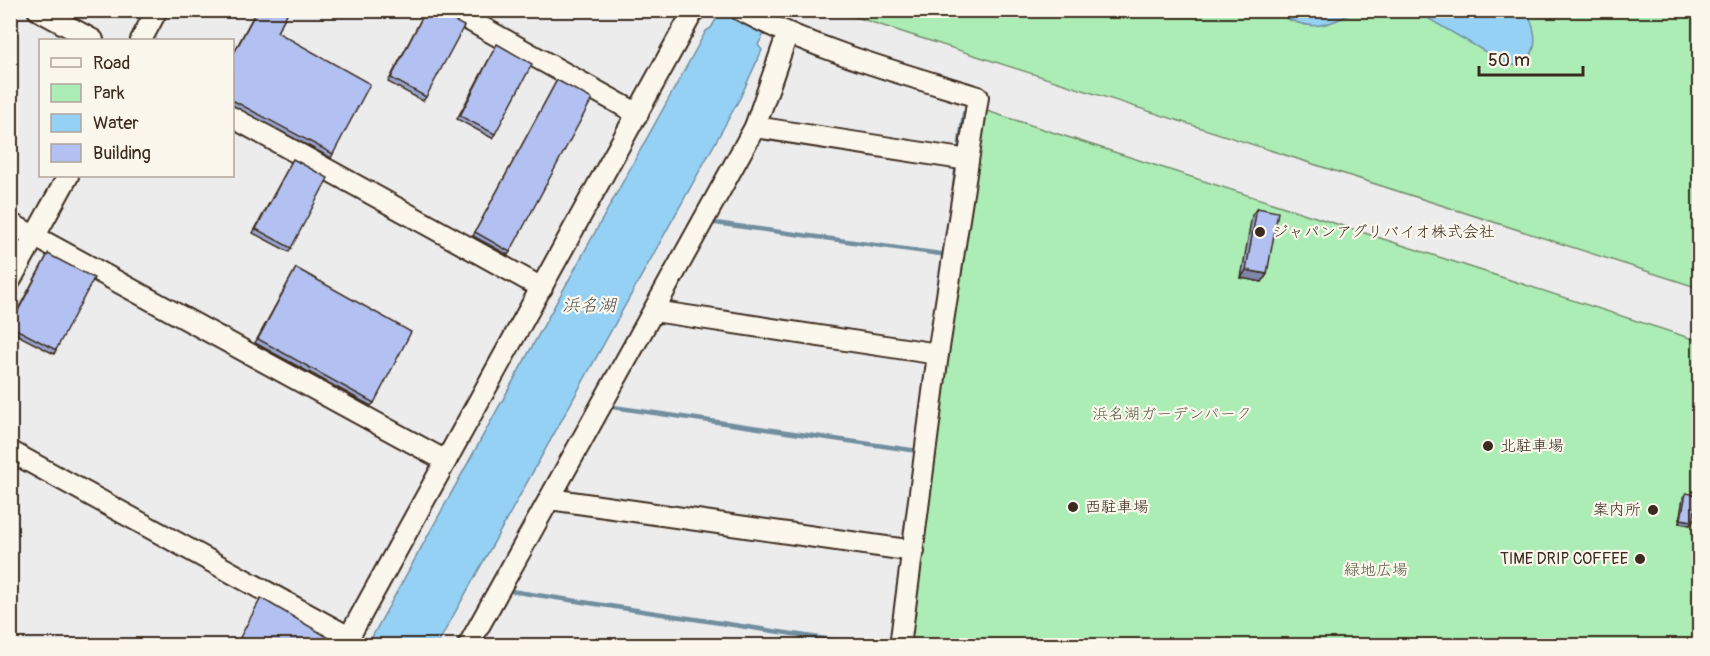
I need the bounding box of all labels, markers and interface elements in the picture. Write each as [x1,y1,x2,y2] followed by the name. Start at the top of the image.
[39,39,234,177] legend
[1479,39,1582,77] scale bar
[1488,49,1530,72] text: 50 m
[93,52,130,75] text: Road
[93,82,125,105] text: Park
[93,112,139,135] text: Water
[93,142,151,165] text: Building
[1272,222,1495,242] place label: ジャパンアグリバイオ株式会社
[1253,225,1267,239] marker: ジャパンアグリバイオ株式会社
[562,294,618,317] water label: 浜名湖
[1092,404,1252,424] park label: 浜名湖ガーデンパーク
[1500,436,1564,456] place label: 北駐車場
[1481,439,1495,453] marker: 北駐車場
[1085,497,1149,517] place label: 西駐車場
[1066,500,1080,514] marker: 西駐車場
[1593,500,1641,520] place label: 案内所
[1646,503,1660,517] marker: 案内所
[1500,549,1628,569] place label: TIME DRIP COFFEE
[1633,552,1647,566] marker: TIME DRIP COFFEE
[1344,560,1408,580] park label: 緑地広場

